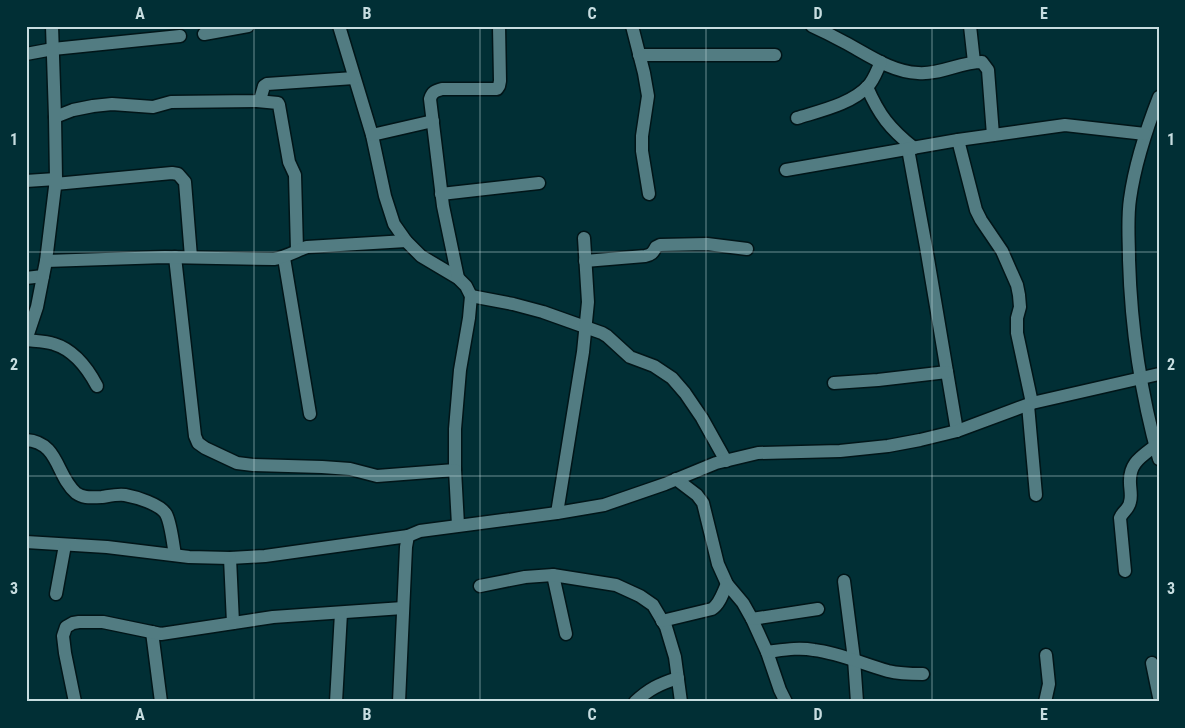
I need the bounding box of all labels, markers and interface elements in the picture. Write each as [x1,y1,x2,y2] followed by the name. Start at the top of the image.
[135,4,145,23] text: A
[363,4,372,23] text: B
[587,4,597,23] text: C
[813,4,823,23] text: D
[1040,4,1048,23] text: E
[10,130,18,149] text: 1
[1167,130,1175,149] text: 1
[10,355,18,374] text: 2
[1167,355,1175,374] text: 2
[10,579,18,598] text: 3
[1167,579,1175,598] text: 3
[135,705,145,724] text: A
[363,705,372,724] text: B
[587,705,597,724] text: C
[813,705,823,724] text: D
[1040,705,1048,724] text: E

